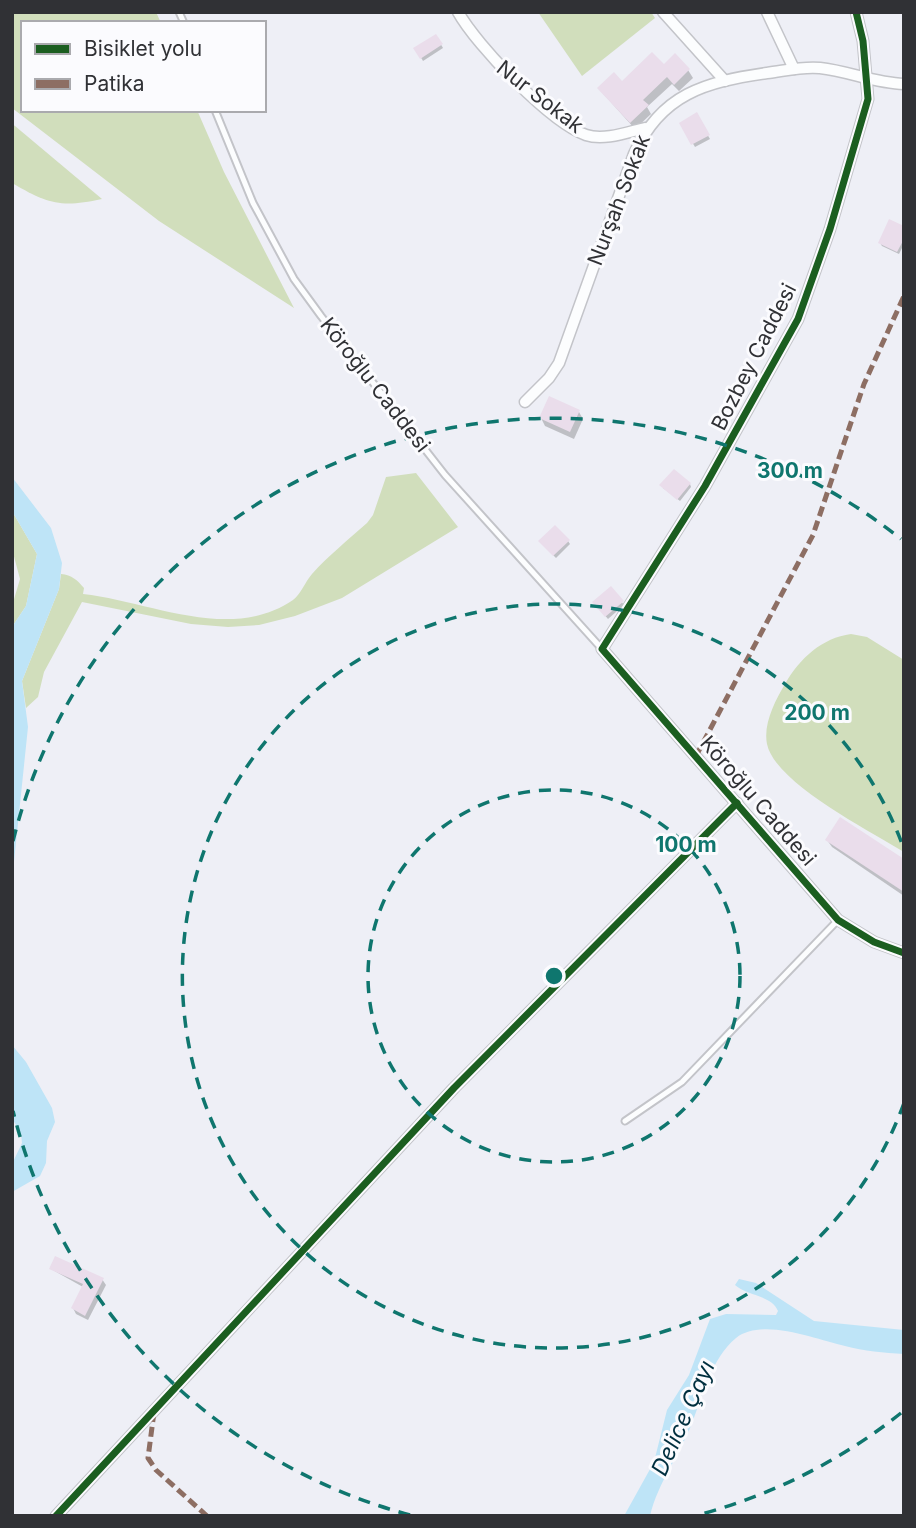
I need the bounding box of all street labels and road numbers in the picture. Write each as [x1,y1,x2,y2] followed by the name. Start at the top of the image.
[492,55,589,138] street label: Nur Sokak
[582,130,655,269] street label: Nurşah Sokak
[706,279,801,434] street label: Bozbey Caddesi
[315,313,436,457] street label: Köroğlu Caddesi
[695,731,821,871] street label: Köroğlu Caddesi

